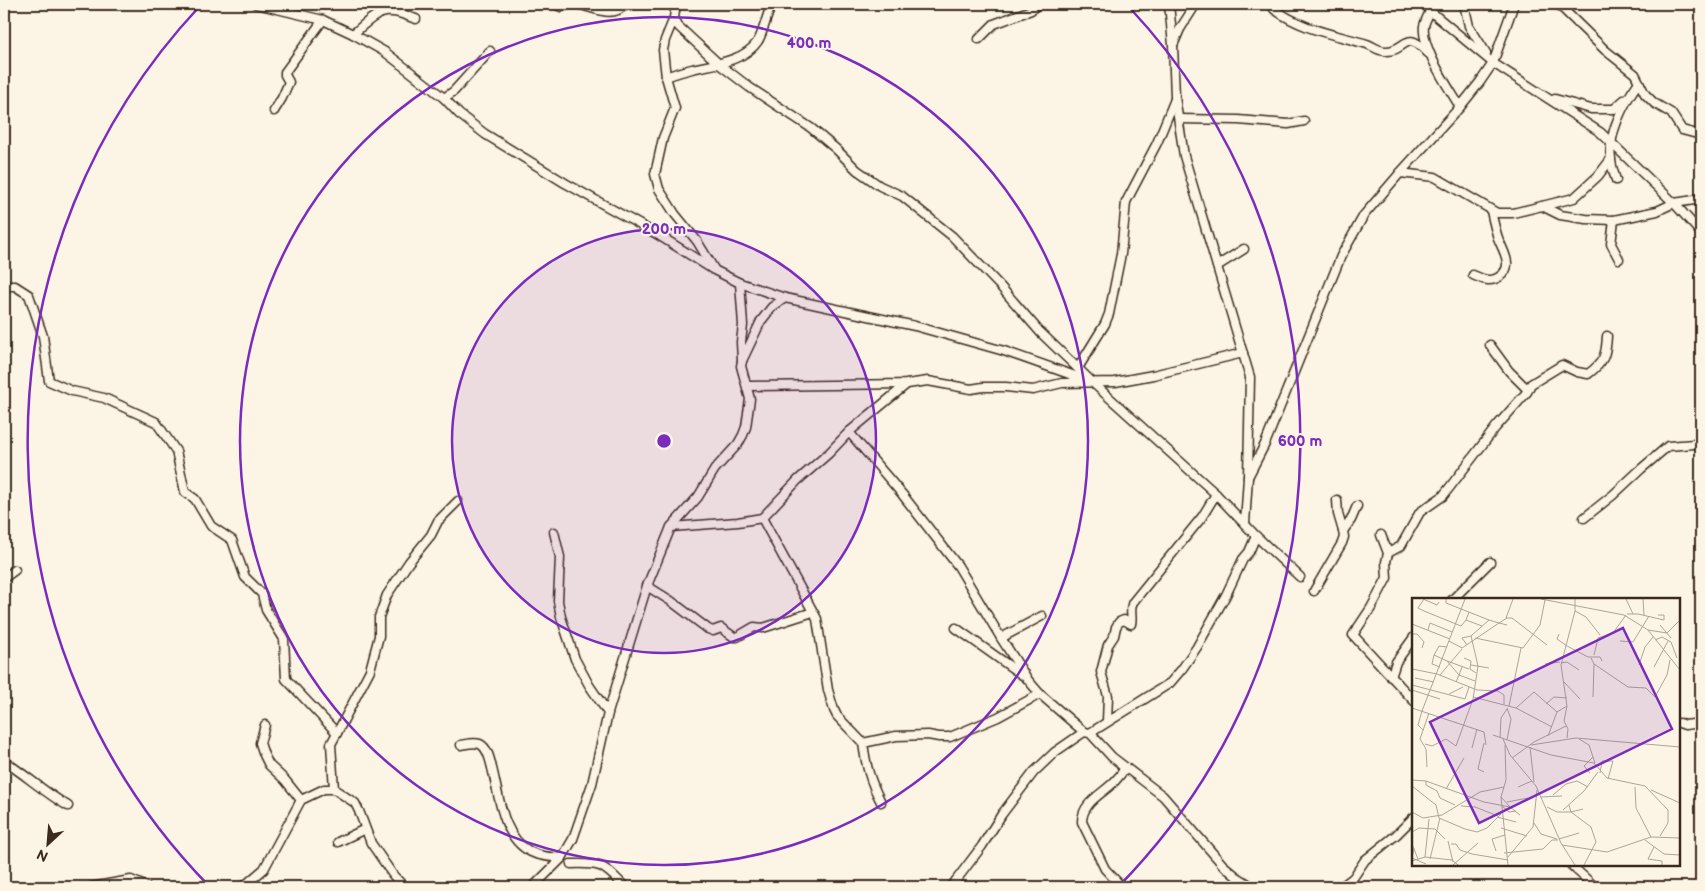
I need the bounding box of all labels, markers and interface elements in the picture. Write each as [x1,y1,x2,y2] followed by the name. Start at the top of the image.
[787,34,831,53] text: 400 m
[642,220,686,239] text: 200 m
[655,432,673,450] centre of rings
[1278,432,1323,451] text: 600 m
[1412,598,1680,866] inset map
[22,818,72,868] north arrow
[34,845,51,865] text: N

